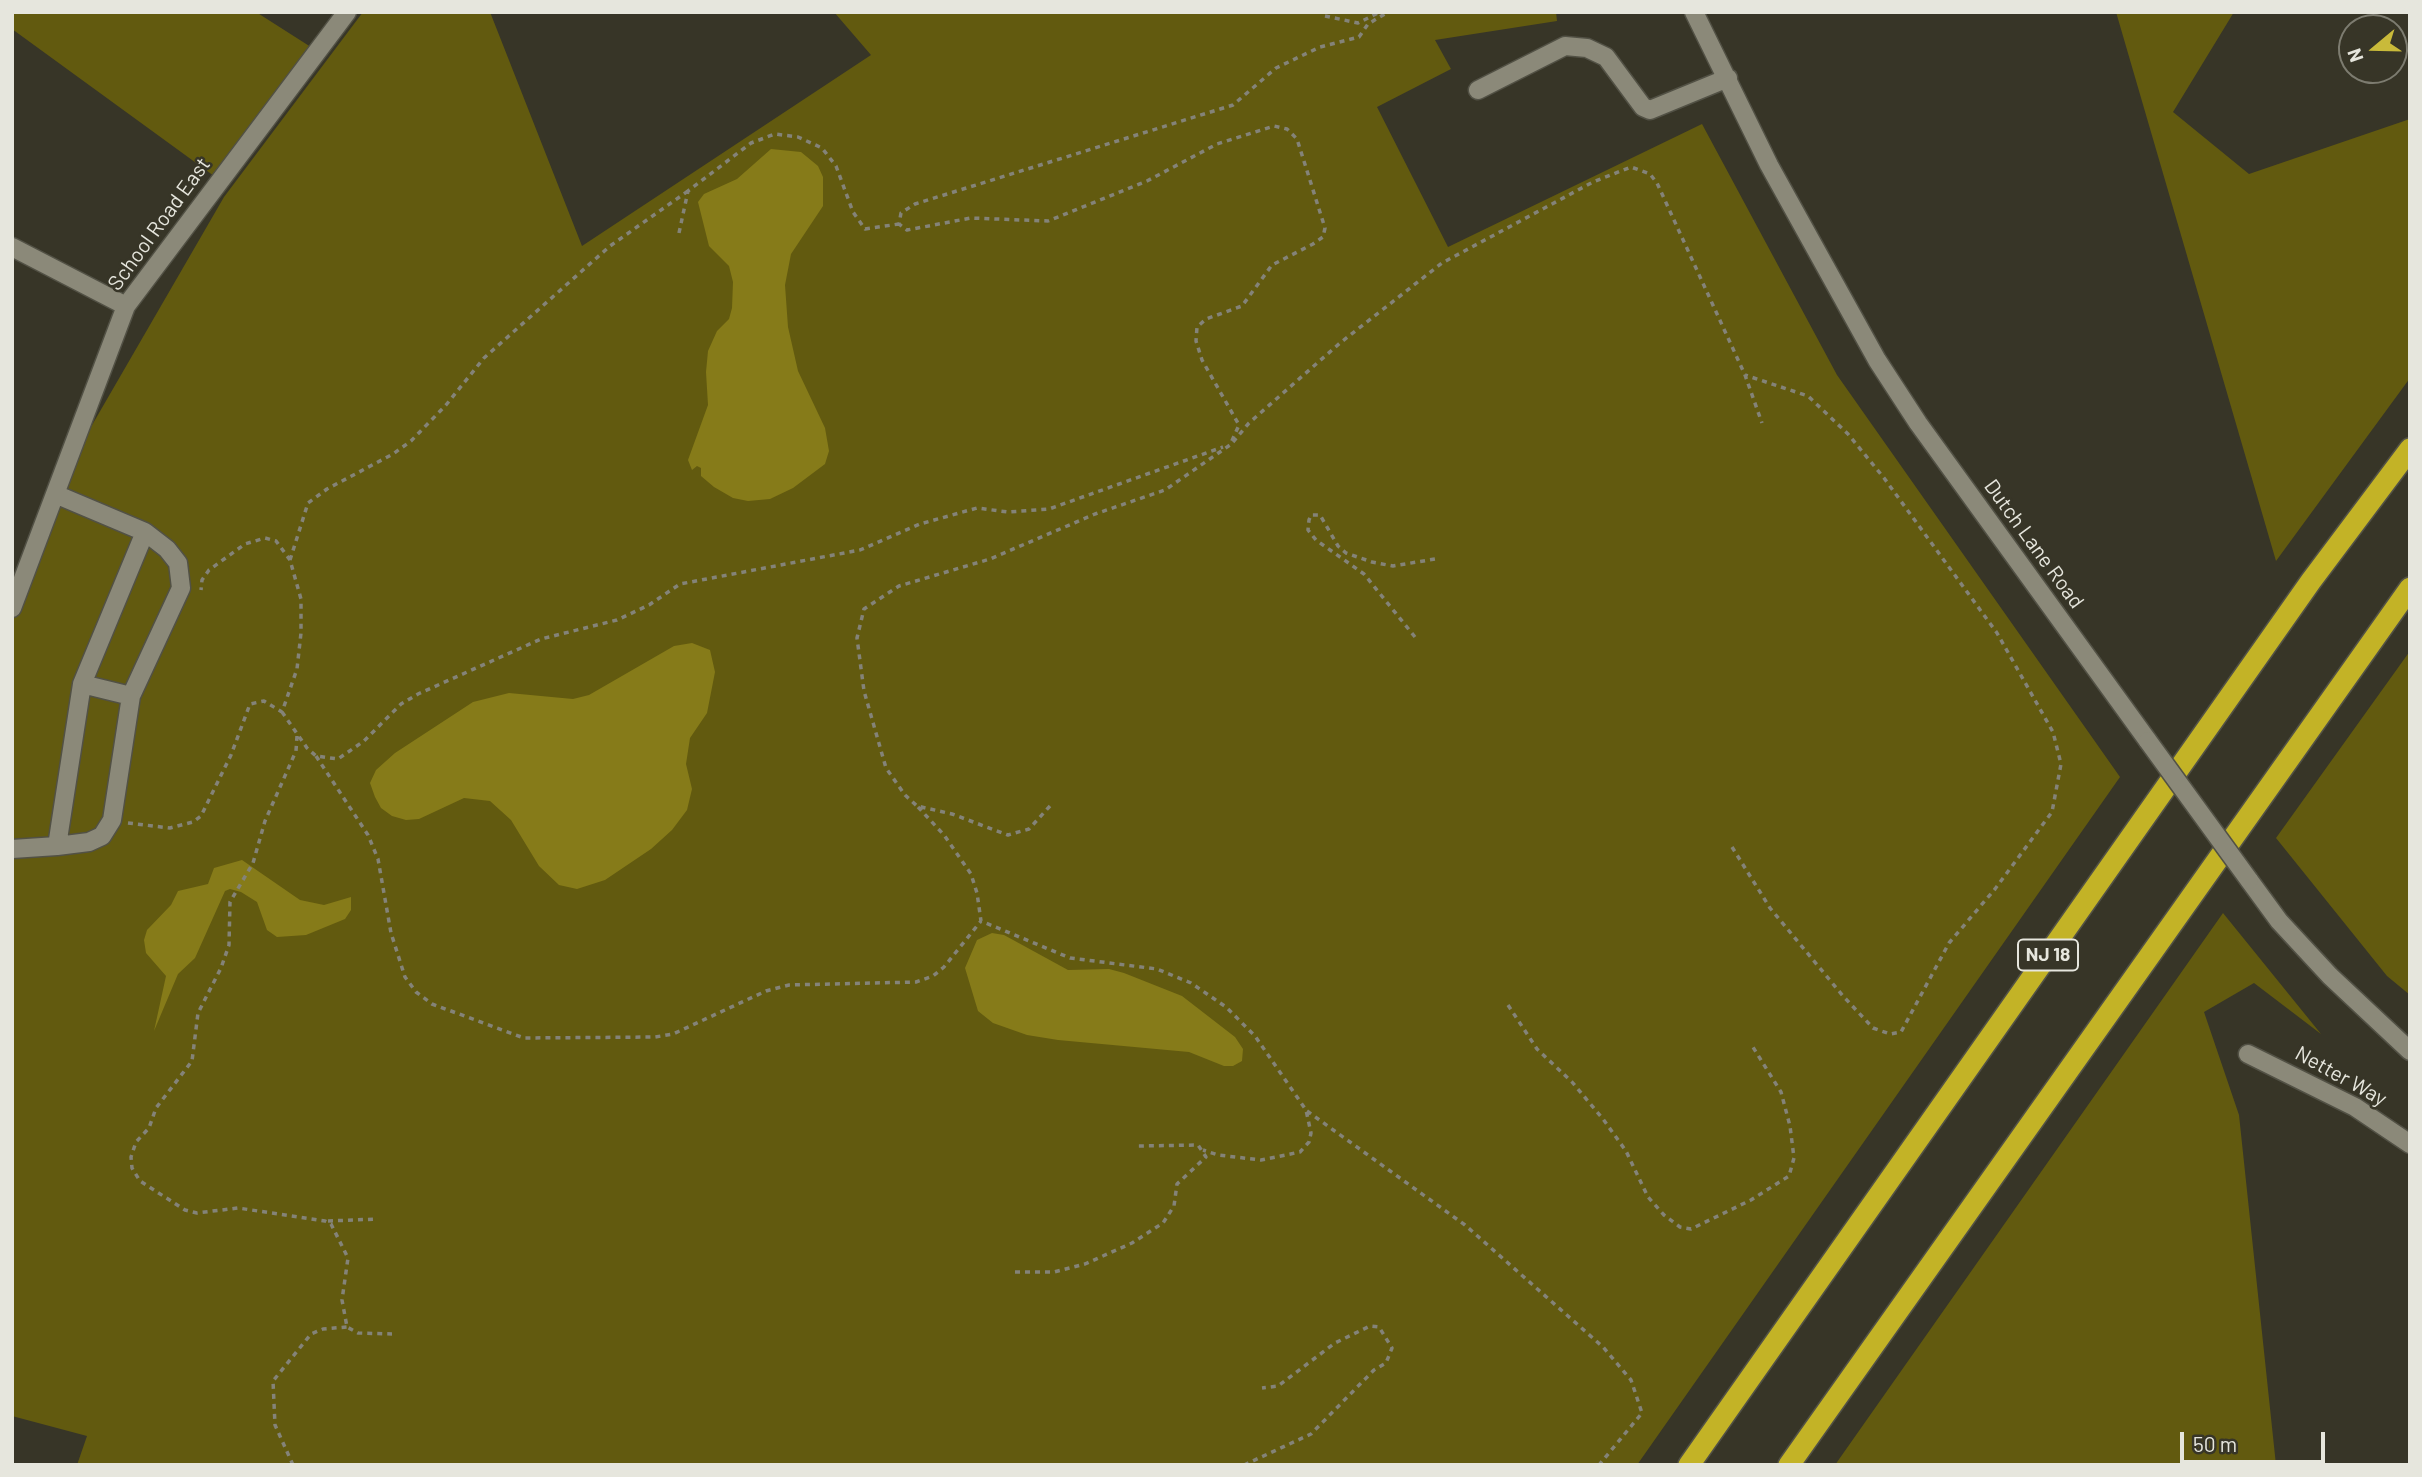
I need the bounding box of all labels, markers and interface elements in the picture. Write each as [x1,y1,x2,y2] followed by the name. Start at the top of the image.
[2338,14,2408,84] north arrow
[2342,46,2367,65] text: N
[102,153,216,295] street label: School Road East
[1979,475,2089,613] street label: Dutch Lane Road
[2018,939,2078,970] road number: NJ 18
[2291,1041,2391,1111] street label: Netter Way
[2184,1418,2329,1462] scale bar
[2193,1431,2237,1456] text: 50 m

